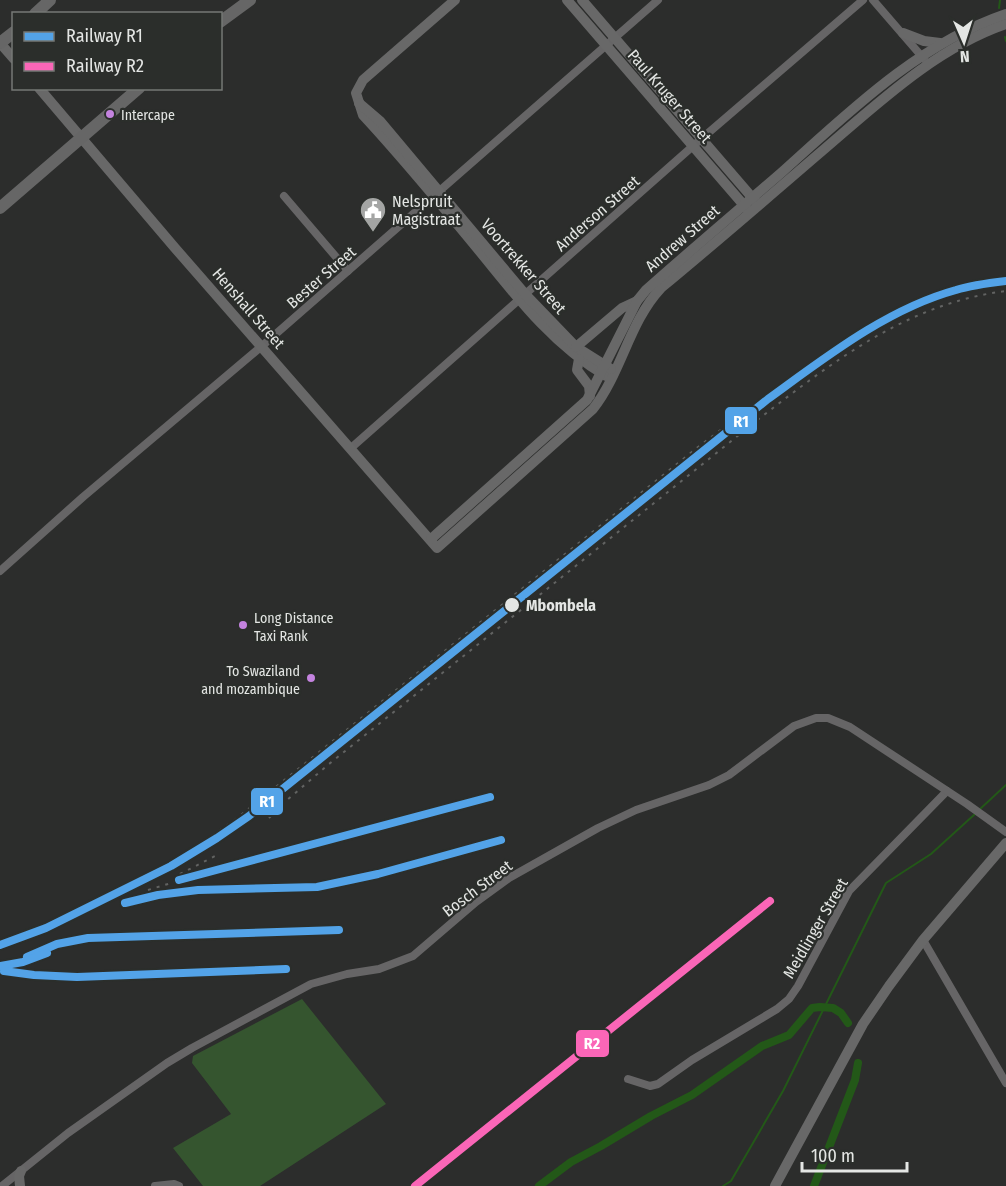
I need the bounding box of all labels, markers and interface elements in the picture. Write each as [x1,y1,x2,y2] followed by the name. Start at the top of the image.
[12,12,222,90] legend
[934,12,994,72] north arrow
[66,25,143,47] text: Railway R1
[624,46,716,148] street label: Paul Kruger Street
[959,47,970,66] text: N
[66,55,144,77] text: Railway R2
[121,107,175,124] place label: Intercape
[104,108,116,120] marker: Intercape
[551,171,644,255] street label: Anderson Street
[392,192,461,229] place label: Nelspruit Magistraat
[358,195,388,233] public building icon: Nelspruit Magistraat
[641,201,724,276] street label: Andrew Street
[477,215,571,318] street label: Voortrekker Street
[283,242,360,312] street label: Bester Street
[208,264,289,353] street label: Henshall Street
[724,406,758,435] line badge: R1
[733,412,749,431] text: R1
[503,596,521,614] marker: Mbombela
[526,596,596,615] place label: Mbombela
[254,610,334,645] place label: Long Distance Taxi Rank
[237,619,249,631] marker: Long Distance Taxi Rank
[201,663,300,698] place label: To Swaziland and mozambique
[305,672,317,684] marker: To Swaziland and mozambique
[250,787,284,816] line badge: R1
[259,792,275,811] text: R1
[439,856,517,921] street label: Bosch Street
[779,874,852,982] street label: Meidlinger Street
[575,1029,610,1058] line badge: R2
[584,1034,601,1053] text: R2
[802,1135,907,1173] scale bar
[811,1145,855,1167] text: 100 m

